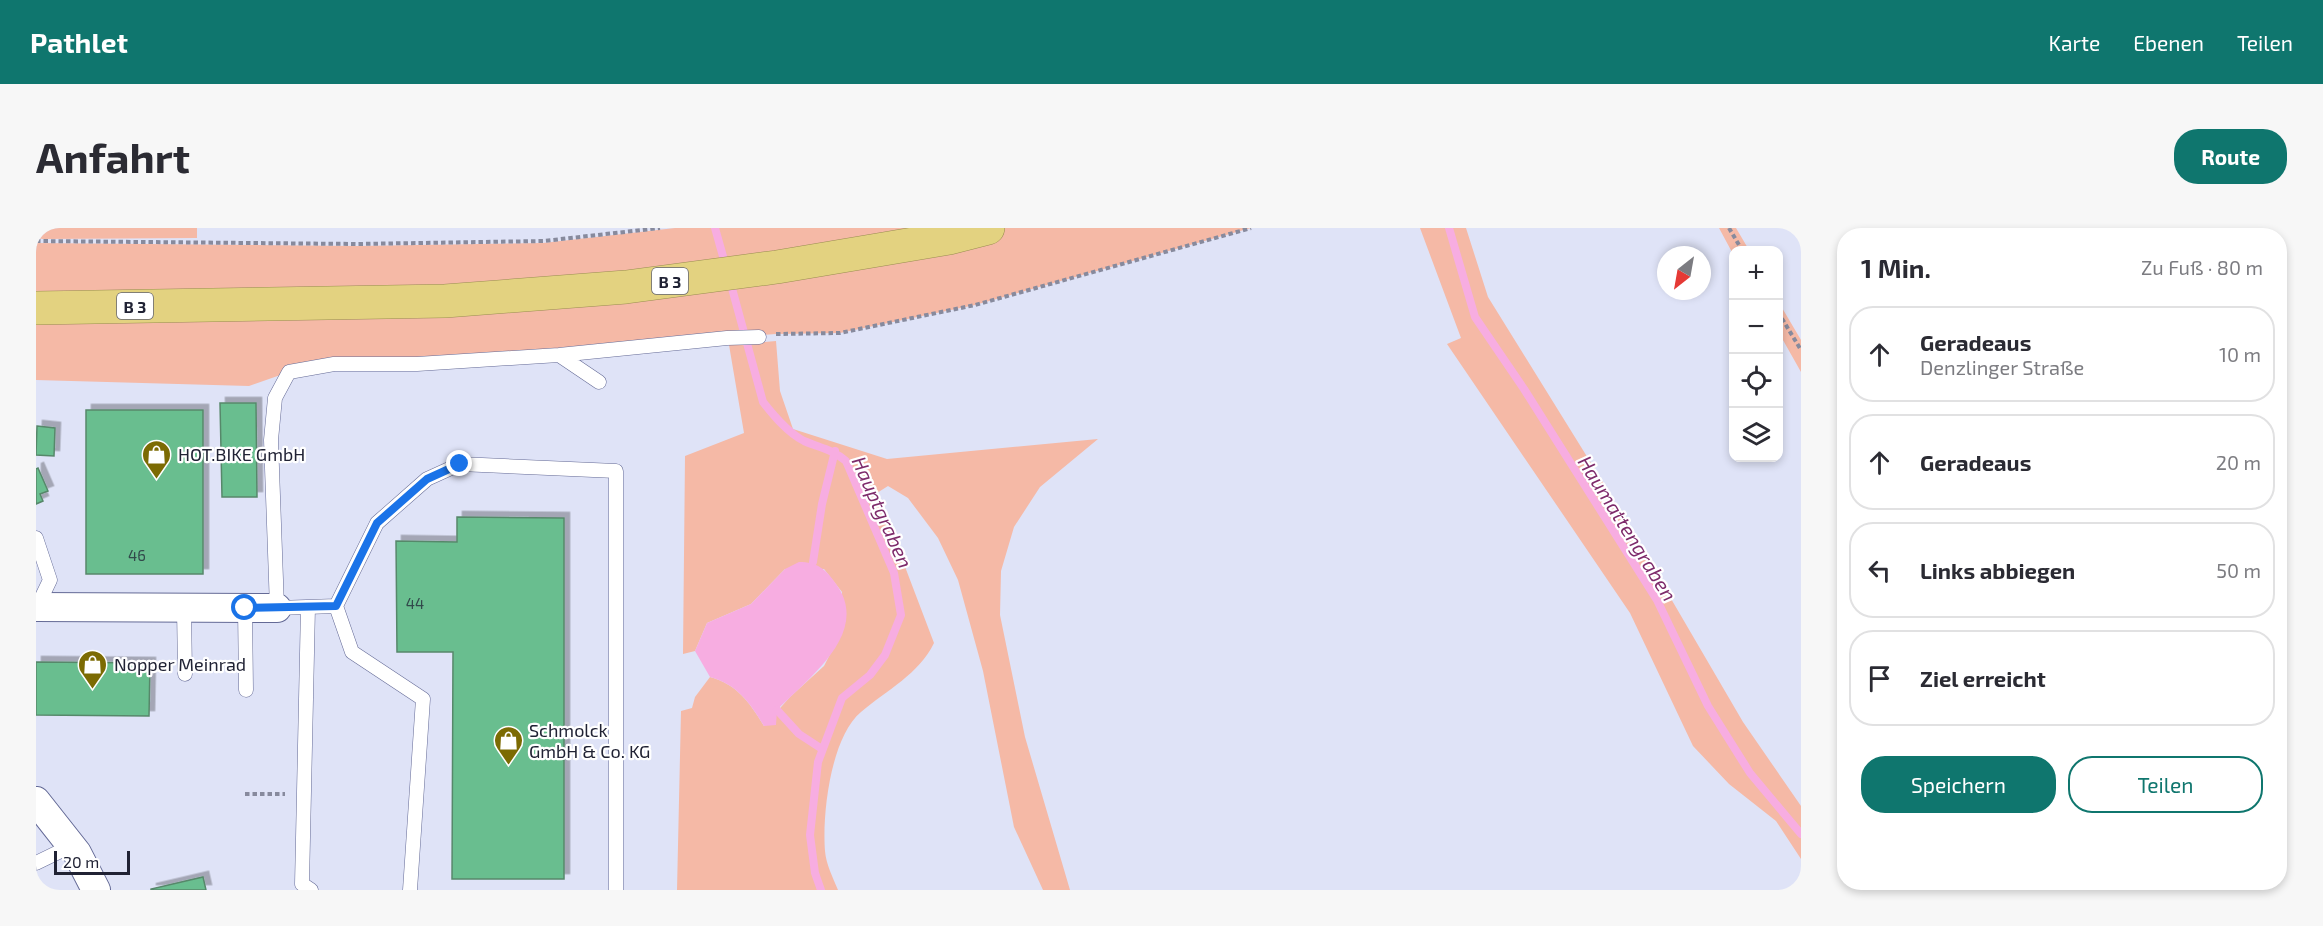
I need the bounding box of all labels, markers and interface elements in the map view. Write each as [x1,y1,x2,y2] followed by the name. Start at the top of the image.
[30,25,128,59] text: Pathlet
[2049,30,2100,55] text: Karte
[2133,30,2204,55] text: Ebenen
[2237,30,2293,55] text: Teilen
[2174,129,2287,184] button: Route
[36,131,190,181] text: Anfahrt
[1657,246,1711,300] north arrow
[1729,246,1783,462] map controls
[1729,246,1783,300] button: +
[1861,252,1931,283] text: 1 Min.
[2141,255,2263,279] text: Zu Fuß · 80 m
[652,268,688,294] road number: B 3
[117,293,153,319] road number: B 3
[1729,300,1783,354] button: −
[1920,329,2031,355] text: Geradeaus
[1863,338,1896,371] icon: ahead
[2219,342,2261,366] text: 10 m
[1729,354,1783,408] button: locate
[1920,355,2084,379] text: Denzlinger Straße
[1729,408,1783,462] button: layers
[141,438,173,480] shop icon: HOT.BIKE GmbH
[178,443,305,465] place label: HOT.BIKE GmbH
[1863,446,1896,479] icon: ahead
[1920,449,2031,475] text: Geradeaus
[446,450,472,476] route end
[2216,450,2261,474] text: 20 m
[1574,451,1682,605] water label: Haumattengraben
[848,452,918,572] water label: Hauptgraben
[128,546,146,564] house number: 46
[1863,554,1896,587] icon: left
[1920,557,2075,583] text: Links abbiegen
[2216,558,2261,582] text: 50 m
[231,594,257,620] route start
[406,594,424,612] house number: 44
[77,648,109,690] shop icon: Nopper Meinrad
[114,653,246,675] place label: Nopper Meinrad
[1863,662,1896,695] icon: arrive
[1920,665,2046,691] text: Ziel erreicht
[529,719,650,762] place label: Schmolck GmbH & Co. KG
[492,724,524,766] shop icon: Schmolck GmbH & Co. KG
[1861,756,2056,813] button: Speichern
[2068,756,2263,813] button: Teilen
[54,848,130,876] scale bar
[63,852,99,871] text: 20 m

